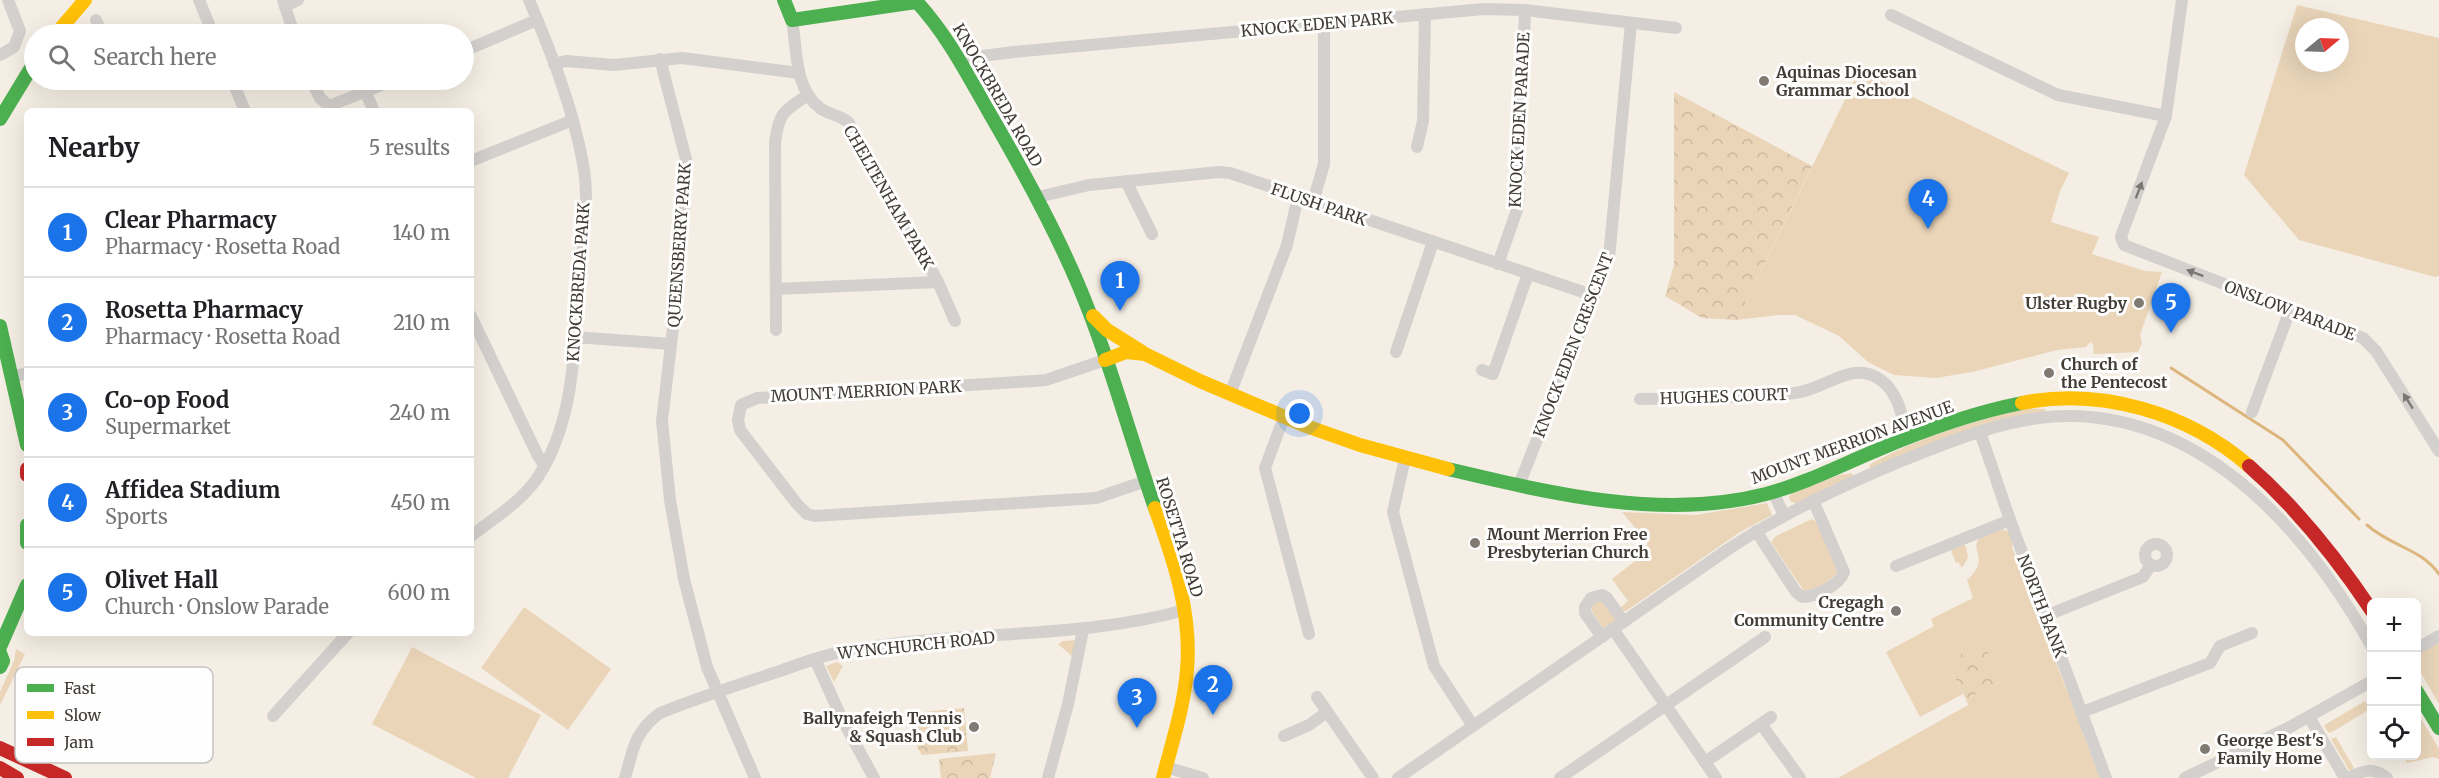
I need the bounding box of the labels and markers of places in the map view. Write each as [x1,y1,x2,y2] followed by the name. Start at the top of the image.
[1775,62,1917,100] place label: Aquinas Diocesan Grammar School
[1757,74,1771,88] marker: Aquinas Diocesan Grammar School
[1908,180,1948,229] pin: 4
[1100,262,1140,311] pin: 1
[2152,284,2190,333] pin: 5
[2025,293,2128,313] place label: Ulster Rugby
[2132,296,2146,310] marker: Ulster Rugby
[2061,354,2168,392] place label: Church of the Pentecost
[2042,366,2056,380] marker: Church of the Pentecost
[1487,524,1649,562] place label: Mount Merrion Free Presbyterian Church
[1468,536,1482,550] marker: Mount Merrion Free Presbyterian Church
[1734,592,1884,630] place label: Cregagh Community Centre
[1889,604,1903,618] marker: Cregagh Community Centre
[1194,666,1232,715] pin: 2
[1118,678,1156,728] pin: 3
[803,708,962,746] place label: Ballynafeigh Tennis & Squash Club
[967,720,981,734] marker: Ballynafeigh Tennis & Squash Club
[2217,730,2324,768] place label: George Best's Family Home
[2198,742,2212,756] marker: George Best's Family Home

